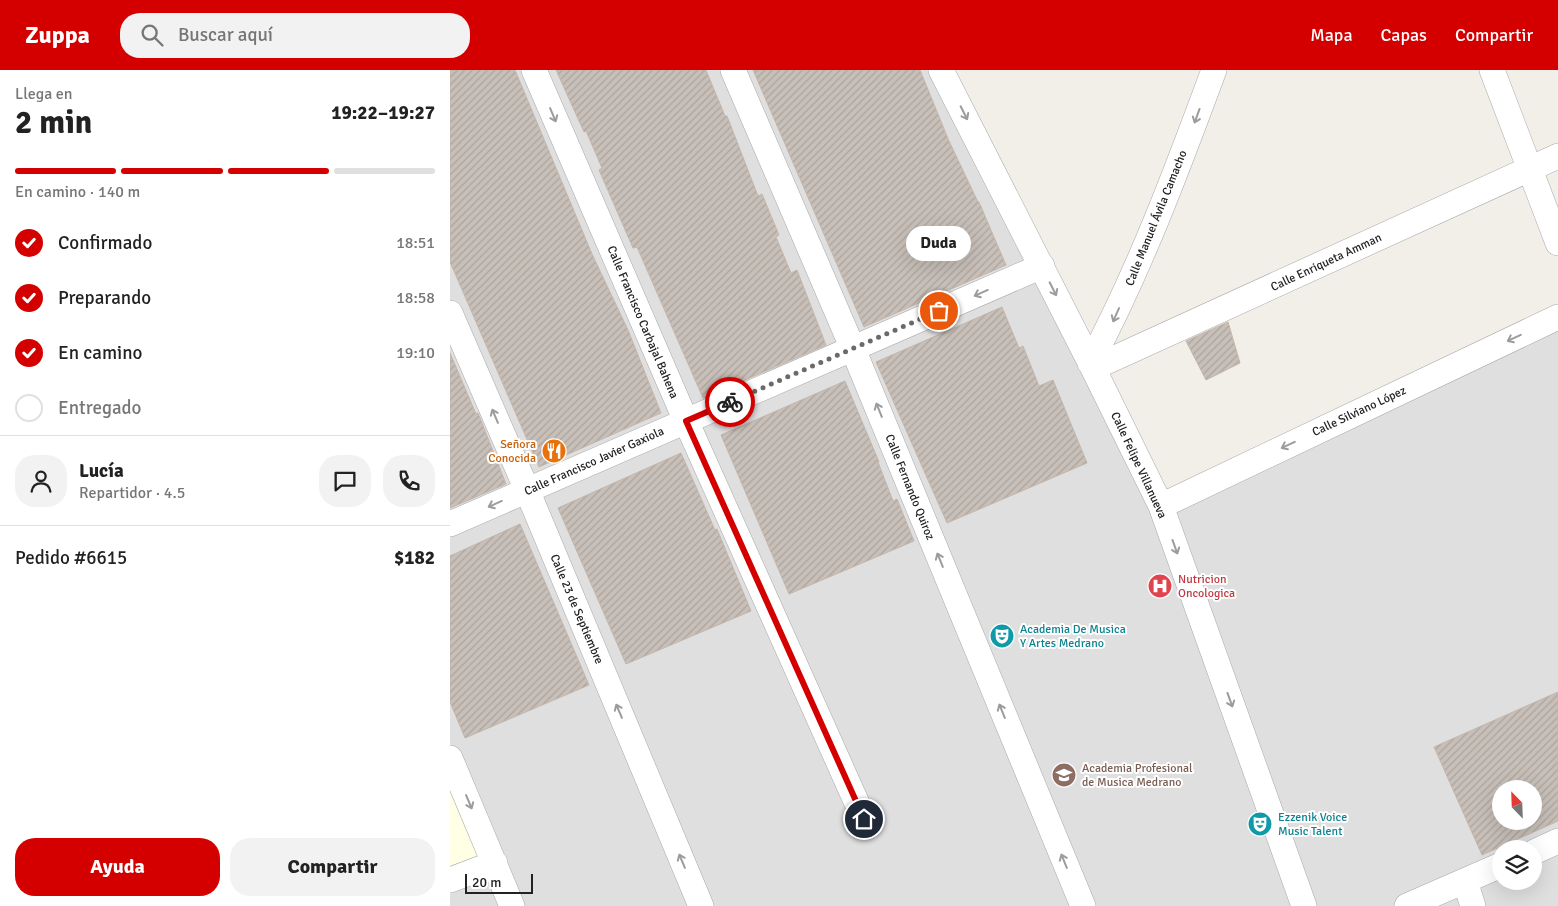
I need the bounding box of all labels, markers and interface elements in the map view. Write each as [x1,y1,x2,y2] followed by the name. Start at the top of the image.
[120,13,470,58] search box
[25,20,90,50] text: Zuppa
[138,21,166,49] icon: search
[178,23,273,47] text: Buscar aquí
[1310,24,1353,46] text: Mapa
[1381,24,1427,46] text: Capas
[1455,24,1533,46] text: Compartir
[15,84,73,104] text: Llega en
[331,101,435,125] text: 19:22–19:27
[15,103,92,142] text: 2 min
[959,106,969,121] one-way arrow
[549,107,559,122] one-way arrow
[1192,108,1201,123] one-way arrow
[1122,148,1191,288] street label: Calle Manuel Ávila Camacho
[15,182,140,202] text: En camino · 140 m
[906,226,972,261] callout: Duda
[15,229,43,257] icon: check
[1268,230,1384,295] street label: Calle Enriqueta Amman
[58,231,152,255] text: Confirmado
[396,233,435,253] text: 18:51
[920,233,957,253] text: Duda
[603,244,682,401] street label: Calle Francisco Carbajal Bahena
[1048,282,1058,297] one-way arrow
[15,284,43,312] icon: check
[58,286,151,310] text: Preparando
[396,288,435,308] text: 18:58
[974,288,989,298] one-way arrow
[918,290,960,332] pin
[925,297,953,325] icon: bag
[1110,307,1120,322] one-way arrow
[1507,334,1522,343] one-way arrow
[15,339,43,367] icon: check
[58,341,142,365] text: En camino
[396,343,435,363] text: 19:10
[705,377,755,427] courier
[1310,383,1409,440] street label: Calle Silviano López
[716,388,744,416] icon: bike
[58,396,141,420] text: Entregado
[873,403,883,418] one-way arrow
[489,409,499,424] one-way arrow
[1107,409,1170,521] street label: Calle Felipe Villanueva
[522,424,666,499] street label: Calle Francisco Javier Gaxiola
[881,432,938,542] street label: Calle Fernando Quiroz
[488,437,536,466] place label: Señora Conocida
[541,438,567,464] restaurant icon: Señora Conocida
[1281,441,1296,450] one-way arrow
[15,455,67,507] button: person
[319,455,371,507] button: chat
[383,455,435,507] button: phone
[79,459,124,483] text: Lucía
[79,483,185,503] text: Repartidor · 4.5
[488,499,503,509] one-way arrow
[1171,538,1180,554] one-way arrow
[15,546,127,570] text: Pedido #6615
[394,546,435,570] text: $182
[547,552,606,666] street label: Calle 23 de Septiembre
[935,553,945,568] one-way arrow
[1178,572,1235,601] place label: Nutricion Oncologica
[1147,573,1173,599] hospital icon: Nutricion Oncologica
[1020,622,1126,651] place label: Academia De Musica Y Artes Medrano
[989,623,1015,649] theatre icon: Academia De Musica Y Artes Medrano
[1226,691,1235,707] one-way arrow
[614,704,624,719] one-way arrow
[997,704,1007,719] one-way arrow
[1082,761,1193,790] place label: Academia Profesional de Musica Medrano
[1051,762,1077,788] school or university icon: Academia Profesional de Musica Medrano
[1492,780,1542,830] north arrow
[1492,780,1542,890] map controls
[465,794,474,810] one-way arrow
[843,798,885,840] pin
[850,805,878,833] icon: home
[1278,810,1347,839] place label: Ezzenik Voice Music Talent
[1247,811,1273,837] theatre icon: Ezzenik Voice Music Talent
[15,838,220,896] button: Ayuda
[230,838,435,896] button: Compartir
[1492,840,1542,890] button: layers
[677,854,686,869] one-way arrow
[1059,854,1069,869] one-way arrow
[465,871,532,894] scale bar
[472,874,501,891] text: 20 m

